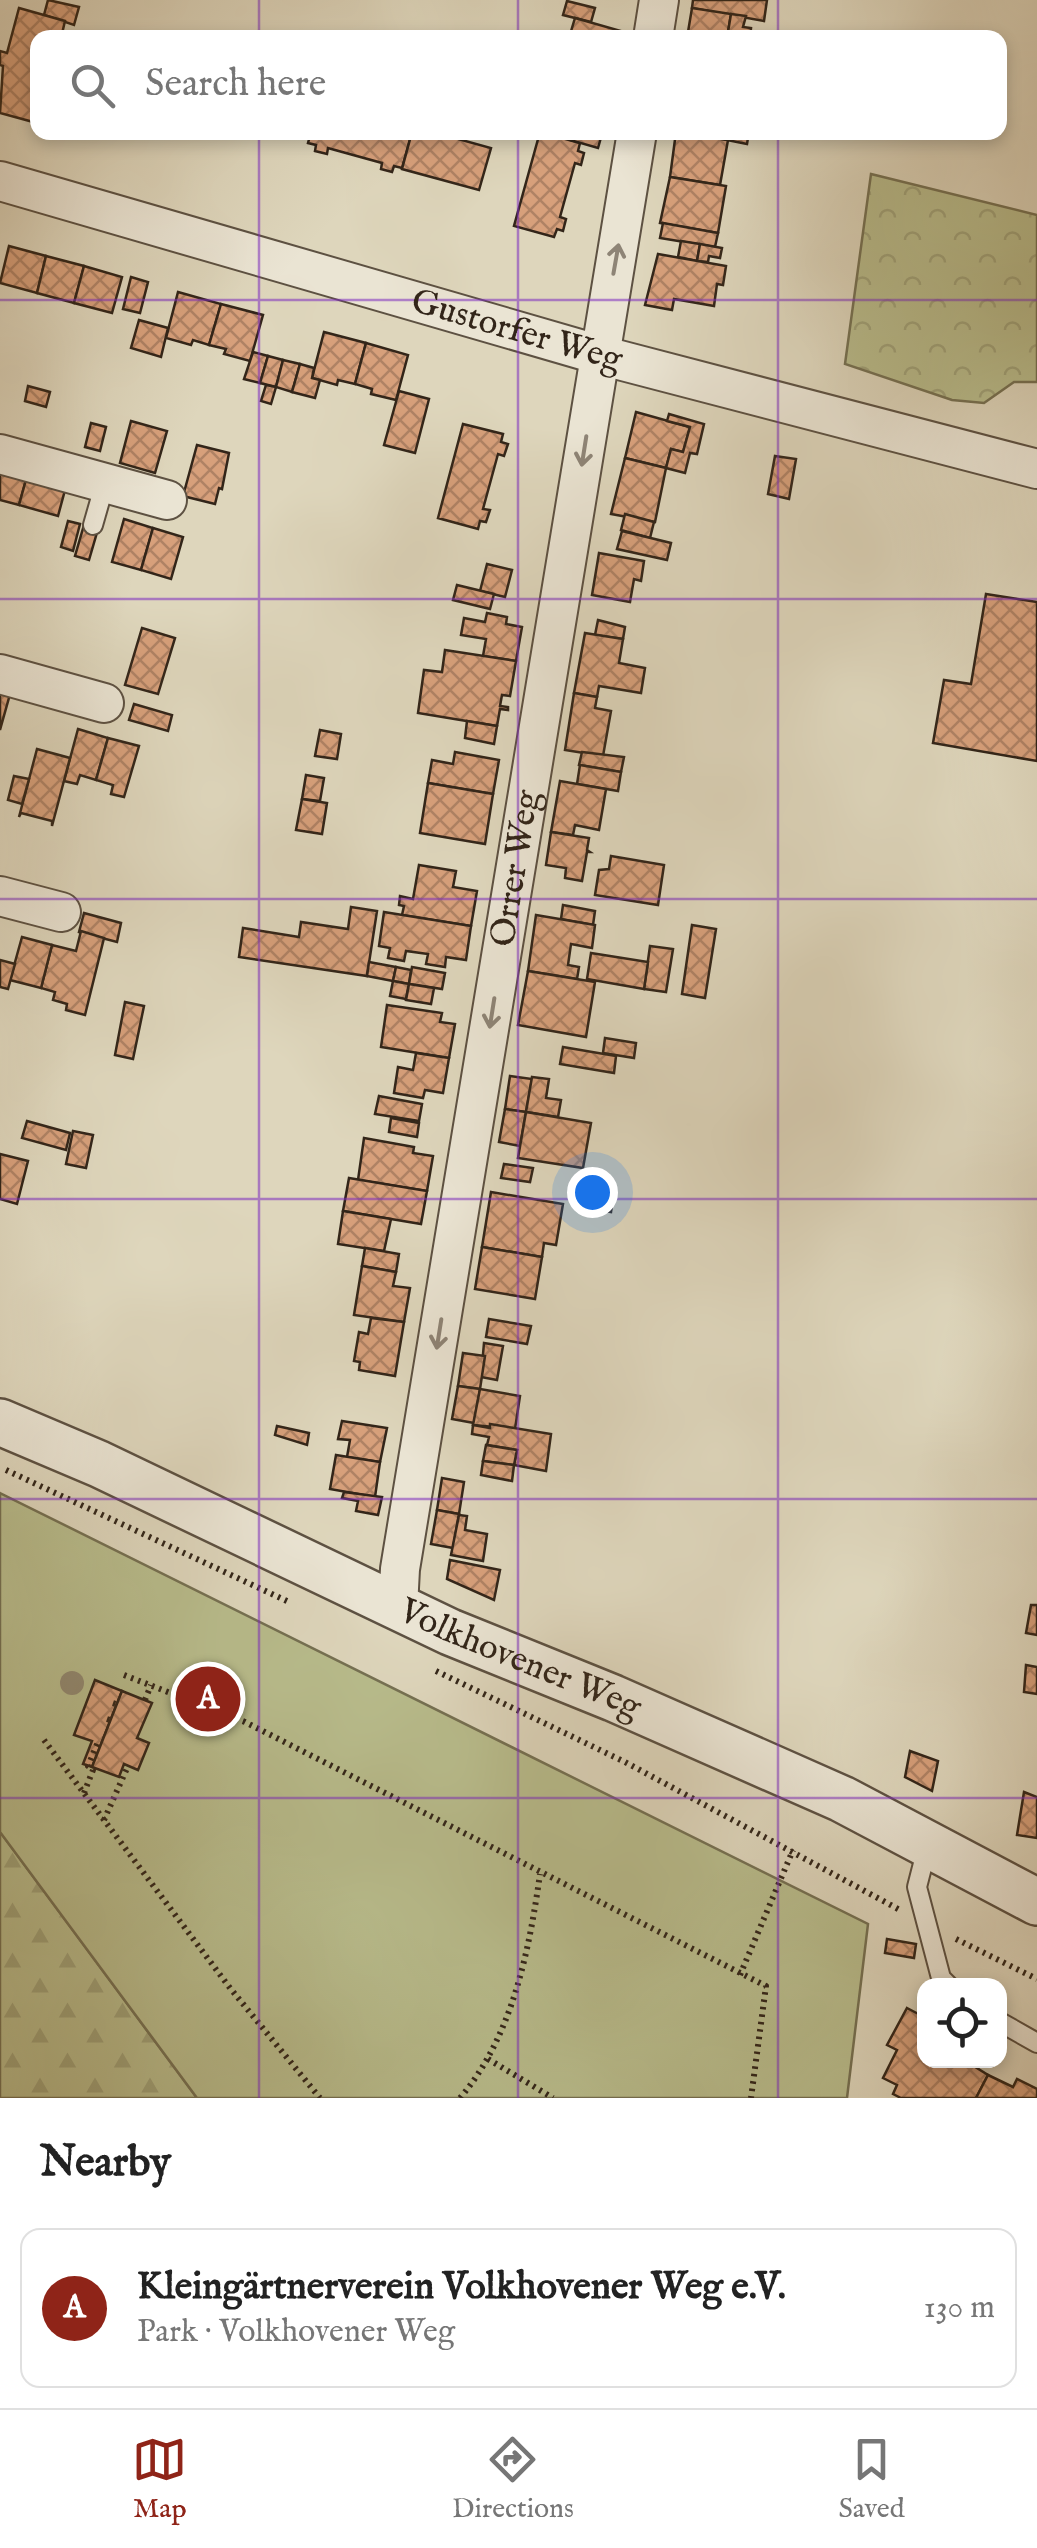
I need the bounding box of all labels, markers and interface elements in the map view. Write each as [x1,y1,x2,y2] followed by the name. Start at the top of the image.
[30,30,1007,140] search box
[65,58,120,113] icon: search
[145,61,326,109] text: Search here
[607,243,626,275] one-way arrow
[406,279,628,383] street label: Gustorfer Weg
[574,434,593,467] one-way arrow
[480,786,551,950] street label: Orrer Weg
[482,997,500,1029] one-way arrow
[567,1167,618,1218] your location
[429,1317,448,1350] one-way arrow
[391,1588,649,1731] street label: Volkhovener Weg
[176,1662,240,1736] pin: A
[917,1978,1007,2068] map controls
[917,1978,1007,2068] button: locate
[40,2137,171,2190] text: Nearby
[137,2264,786,2312] text: Kleingärtnerverein Volkhovener Weg e.V.
[64,2288,85,2329] text: A
[924,2288,995,2329] text: 130 m
[137,2312,455,2353] text: Park · Volkhovener Weg
[132,2432,187,2527] tab: Map
[452,2432,574,2527] tab: Directions
[838,2432,905,2527] tab: Saved

